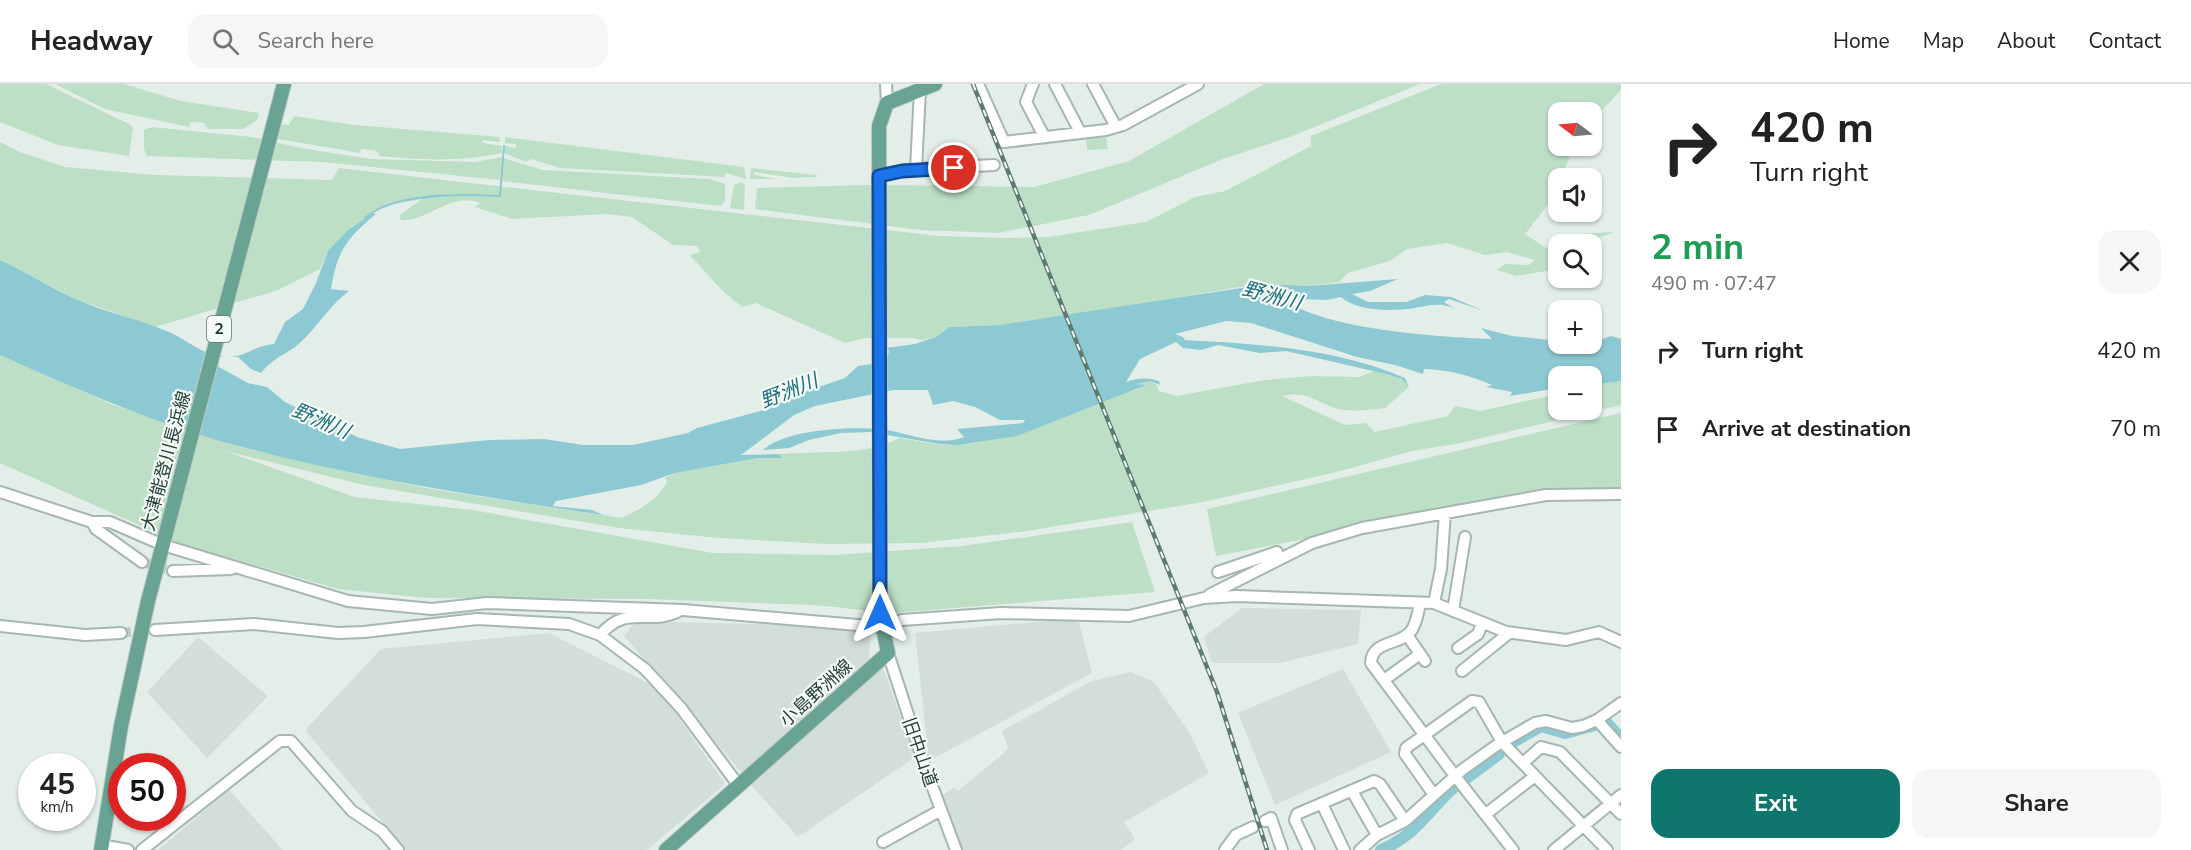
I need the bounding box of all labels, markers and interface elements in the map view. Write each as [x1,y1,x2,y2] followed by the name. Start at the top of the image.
[188,14,608,68] search box
[30,22,152,60] text: Headway
[209,25,242,58] icon: search
[257,26,374,56] text: Search here
[1833,27,1890,55] text: Home
[1923,27,1964,55] text: Map
[1997,27,2055,55] text: About
[2088,27,2161,55] text: Contact
[1750,100,1874,157] text: 420 m
[1548,102,1602,156] north arrow
[1548,102,1602,420] map controls
[1651,108,1729,186] icon: right
[928,142,979,193] pin
[937,151,970,184] icon: arrive
[1750,154,1868,191] text: Turn right
[1548,168,1602,222] button: sound
[1651,223,1744,272] text: 2 min
[2098,230,2161,293] button: close
[1548,234,1602,288] button: search
[1651,270,1777,297] text: 490 m · 07:47
[1240,275,1306,317] water label: 野洲川
[1548,300,1602,354] button: +
[207,316,231,342] road number: 2
[1651,335,1684,368] icon: right
[1702,336,1803,366] text: Turn right
[2097,336,2161,366] text: 420 m
[756,366,824,415] water label: 野洲川
[1548,366,1602,420] button: −
[136,388,196,534] street label: 大津能登川長浜線
[288,397,356,446] water label: 野洲川
[1651,413,1684,446] icon: arrive
[1702,414,1911,444] text: Arrive at destination
[2110,414,2161,444] text: 70 m
[848,581,912,645] position arrow
[775,654,857,732] street label: 小島野洲線
[897,714,943,790] street label: 旧中山道
[108,753,186,831] speed limit sign: 50
[39,764,75,805] text: 45
[1651,769,1900,838] button: Exit
[1912,769,2161,838] button: Share
[40,797,74,817] text: km/h

